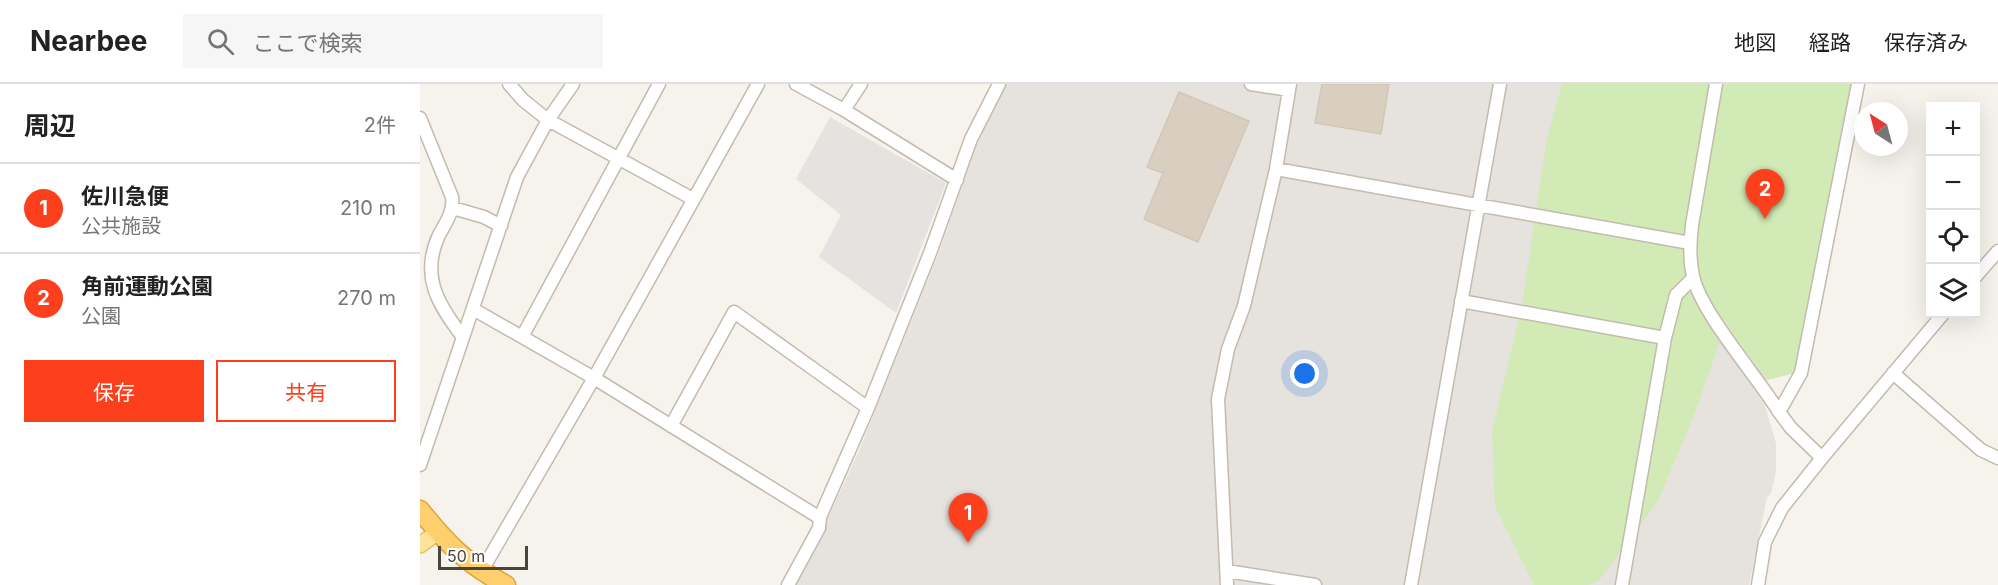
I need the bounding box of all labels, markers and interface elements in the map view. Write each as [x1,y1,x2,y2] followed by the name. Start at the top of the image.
[183,14,603,68] search box
[30,24,147,58] text: Nearbee
[204,25,237,58] icon: search
[252,30,362,56] text: ここで検索
[1734,30,1776,55] text: 地図
[1809,30,1851,55] text: 経路
[1884,30,1968,55] text: 保存済み
[1854,102,1908,156] north arrow
[1926,102,1980,318] map controls
[1926,102,1980,156] button: +
[24,110,76,141] text: 周辺
[364,113,396,137] text: 2件
[1926,156,1980,210] button: −
[1746,170,1784,219] pin: 2
[81,183,169,209] text: 佐川急便
[39,196,48,220] text: 1
[340,196,396,220] text: 210 m
[1926,210,1980,264] button: locate
[81,214,161,238] text: 公共施設
[1926,264,1980,318] button: layers
[81,273,213,299] text: 角前運動公園
[37,286,50,310] text: 2
[337,286,396,310] text: 270 m
[81,304,121,328] text: 公園
[1290,359,1319,388] your location
[24,360,204,422] button: 保存
[216,360,396,422] button: 共有
[948,494,988,543] pin: 1
[438,543,528,570] scale bar
[447,546,485,566] text: 50 m

